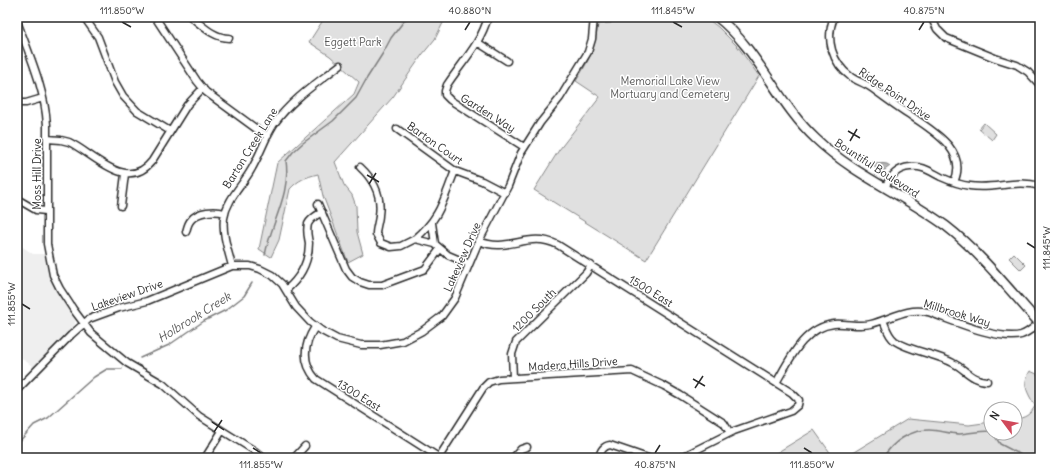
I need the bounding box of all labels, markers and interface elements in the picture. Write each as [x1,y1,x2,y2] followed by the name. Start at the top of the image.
[100,4,144,17] text: 111.850°W
[449,4,491,17] text: 40.880°N
[651,4,695,17] text: 111.845°W
[903,4,945,17] text: 40.875°N
[324,35,382,49] park label: Eggett Park
[856,65,934,123] street label: Ridge Point Drive
[610,74,730,101] park label: Memorial Lake View Mortuary and Cemetery
[458,91,518,135] street label: Garden Way
[219,105,281,191] street label: Barton Creek Lane
[404,119,466,167] street label: Barton Court
[832,135,922,201] street label: Bountiful Boulevard
[30,138,44,210] street label: Moss Hill Drive
[440,220,484,294] street label: Lakeview Drive
[1040,226,1053,270] text: 111.845°W
[626,272,676,310] street label: 1500 East
[89,276,165,314] street label: Lakeview Drive
[5,282,18,326] text: 111.855°W
[509,285,559,335] street label: 1200 South
[155,288,234,345] water label: Holbrook Creek
[922,296,992,330] street label: Millbrook Way
[528,354,618,374] street label: Madera Hills Drive
[335,376,384,414] street label: 1300 East
[983,401,1023,441] north arrow
[987,409,1002,423] text: N
[239,458,283,471] text: 111.855°W
[634,458,676,471] text: 40.875°N
[790,458,834,471] text: 111.850°W

